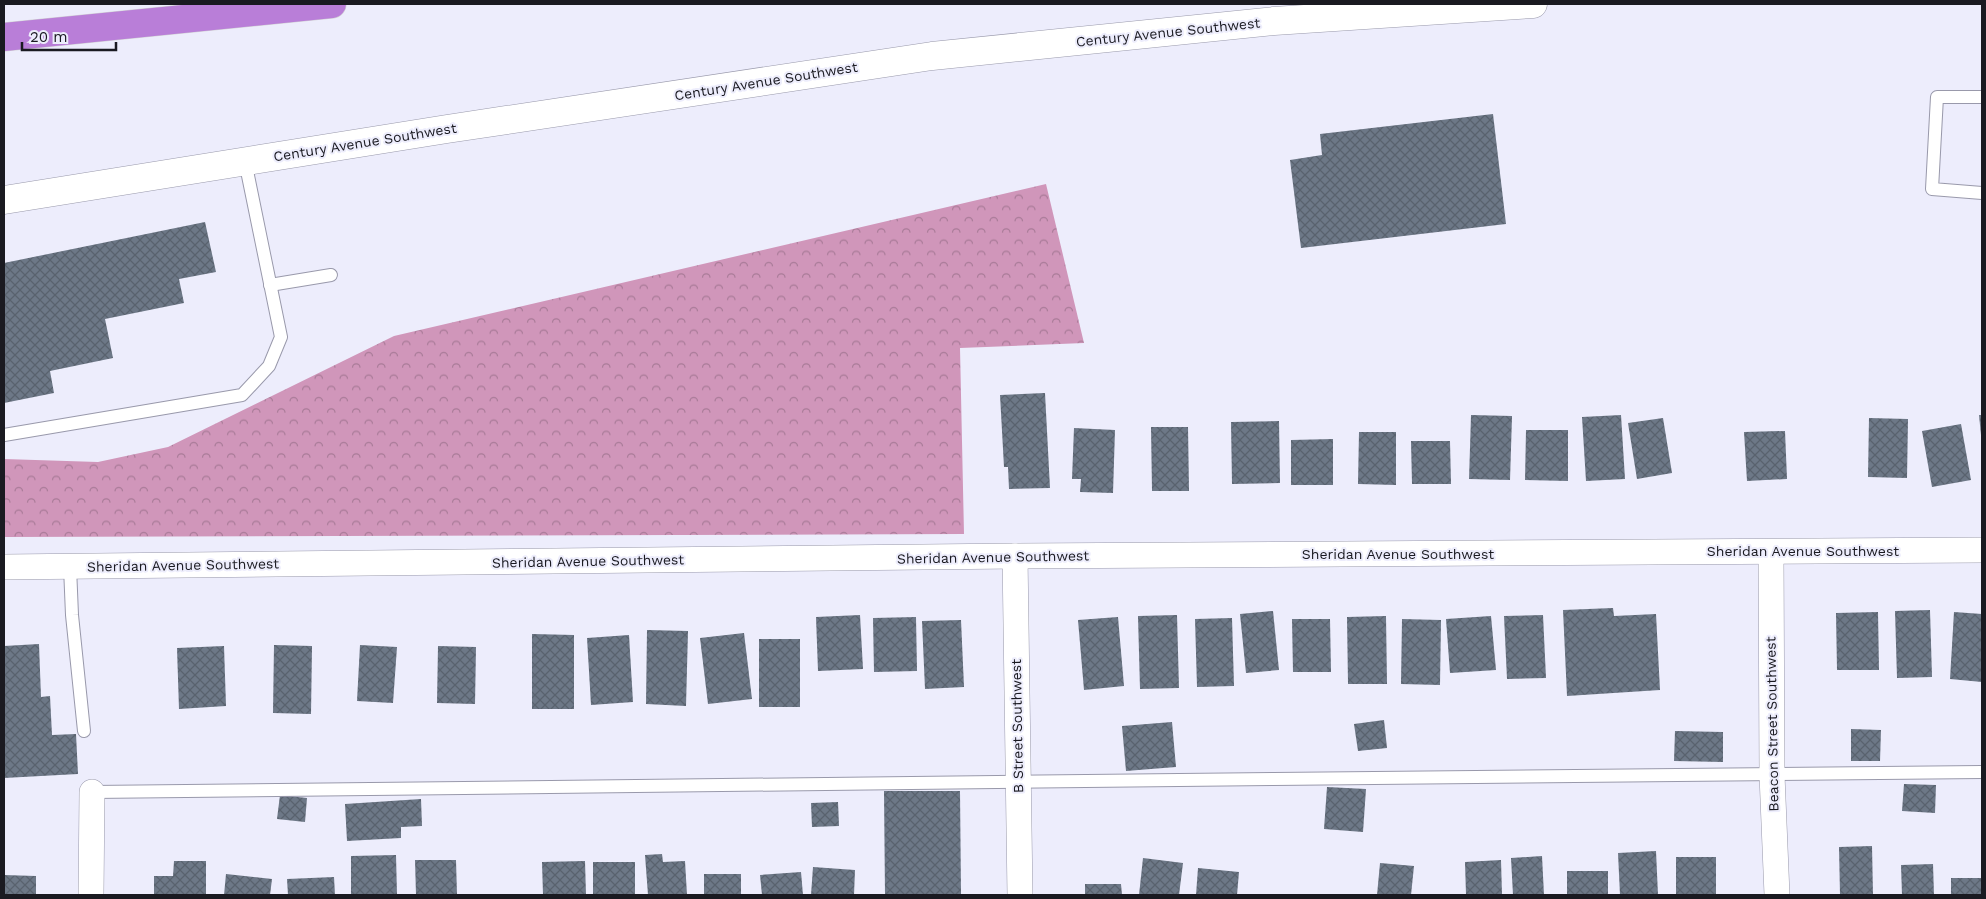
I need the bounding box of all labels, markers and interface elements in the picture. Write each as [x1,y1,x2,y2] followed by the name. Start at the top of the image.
[1075,14,1261,50] street label: Century Avenue Southwest
[22,20,116,52] scale bar
[30,28,68,46] text: 20 m
[673,59,859,103] street label: Century Avenue Southwest
[272,120,458,164] street label: Century Avenue Southwest
[1707,543,1899,559] street label: Sheridan Avenue Southwest
[1302,546,1494,562] street label: Sheridan Avenue Southwest
[897,547,1089,567] street label: Sheridan Avenue Southwest
[492,551,684,571] street label: Sheridan Avenue Southwest
[87,555,279,575] street label: Sheridan Avenue Southwest
[1762,636,1782,812] street label: Beacon Street Southwest
[1008,659,1026,793] street label: B Street Southwest

